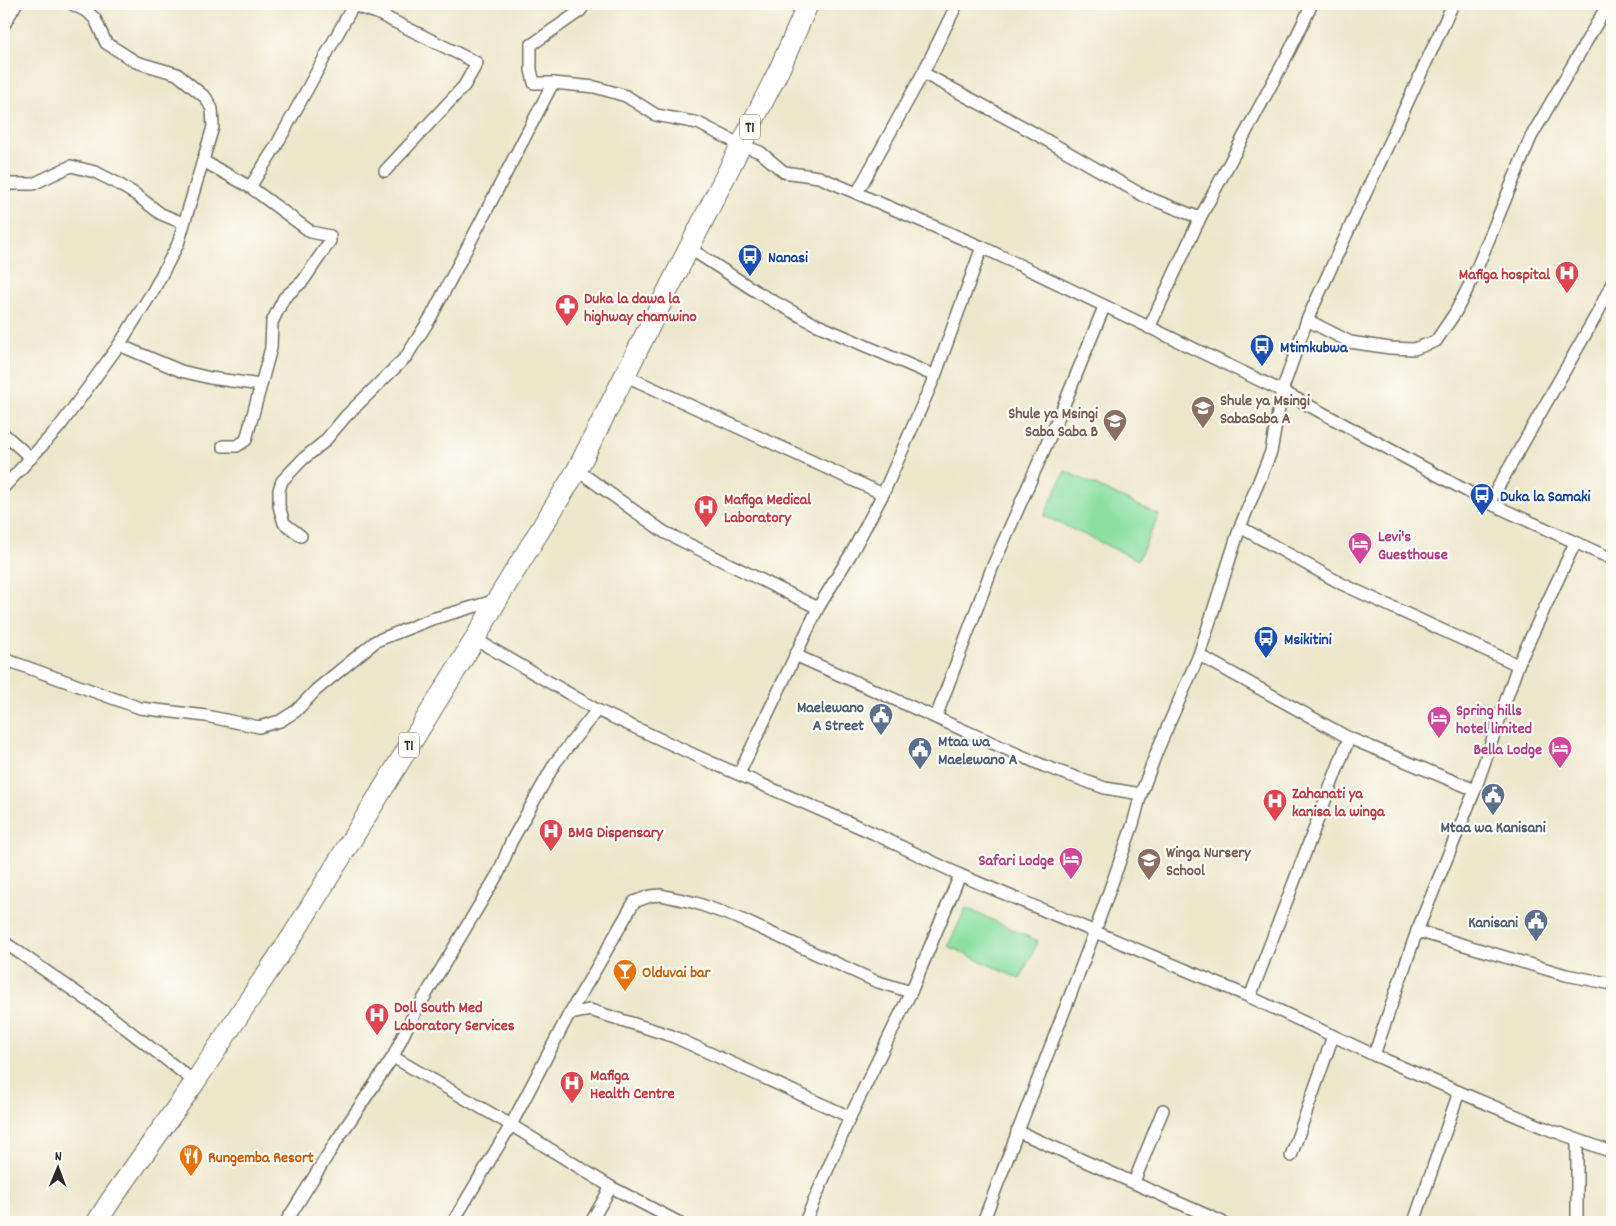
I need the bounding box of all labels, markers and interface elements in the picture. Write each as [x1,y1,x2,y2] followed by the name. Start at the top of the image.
[740,114,760,140] road number: T1
[737,243,763,277] bus stop icon: Nanasi
[768,247,808,270] place label: Nanasi
[1554,260,1580,294] hospital icon: Mafiga hospital
[1459,264,1550,287] place label: Mafiga hospital
[584,288,697,329] place label: Duka la dawa la highway chamwino
[554,293,580,327] pharmacy icon: Duka la dawa la highway chamwino
[1249,333,1275,367] bus stop icon: Mtimkubwa
[1280,337,1349,360] place label: Mtimkubwa
[1220,390,1310,431] place label: Shule ya Msingi SabaSaba A
[1190,395,1216,429] school or university icon: Shule ya Msingi SabaSaba A
[1008,403,1098,444] place label: Shule ya Msingi Saba Saba B
[1102,408,1128,442] school or university icon: Shule ya Msingi Saba Saba B
[1469,482,1495,516] bus stop icon: Duka la Samaki
[1500,486,1590,509] place label: Duka la Samaki
[724,489,811,530] place label: Mafiga Medical Laboratory
[693,494,719,528] hospital icon: Mafiga Medical Laboratory
[1378,526,1448,567] place label: Levi's Guesthouse
[1347,531,1373,565] hotel icon: Levi's Guesthouse
[1253,625,1279,659] bus stop icon: Msikitini
[1284,629,1332,652] place label: Msikitini
[797,697,864,738] place label: Maelewano A Street
[1456,700,1532,741] place label: Spring hills hotel limited
[868,702,894,736] public building icon: Maelewano A Street
[1426,705,1452,739] hotel icon: Spring hills hotel limited
[938,731,1018,772] place label: Mtaa wa Maelewano A
[399,732,419,758] road number: T1
[1547,735,1573,769] hotel icon: Bella Lodge
[907,736,933,770] public building icon: Mtaa wa Maelewano A
[1473,739,1542,762] place label: Bella Lodge
[1480,782,1506,816] public building icon: Mtaa wa Kanisani
[1292,783,1386,824] place label: Zahanati ya kanisa la winga
[1262,788,1288,822] hospital icon: Zahanati ya kanisa la winga
[1440,817,1546,840] place label: Mtaa wa Kanisani
[538,818,564,852] hospital icon: BMG Dispensary
[568,822,665,845] place label: BMG Dispensary
[1166,842,1252,883] place label: Winga Nursery School
[1058,846,1084,880] hotel icon: Safari Lodge
[1136,847,1162,881] school or university icon: Winga Nursery School
[979,850,1054,873] place label: Safari Lodge
[1523,908,1549,942] public building icon: Kanisani
[1468,912,1518,935] place label: Kanisani
[612,958,638,992] bar icon: Olduvai bar
[642,962,712,985] place label: Olduvai bar
[394,997,515,1038] place label: Doll South Med Laboratory Services
[364,1002,390,1036] hospital icon: Doll South Med Laboratory Services
[590,1065,675,1106] place label: Mafiga Health Centre
[559,1070,585,1104] hospital icon: Mafiga Health Centre
[178,1143,204,1177] restaurant icon: Rungemba Resort
[32,1144,82,1194] north arrow
[55,1147,62,1167] text: N
[208,1147,314,1170] place label: Rungemba Resort

